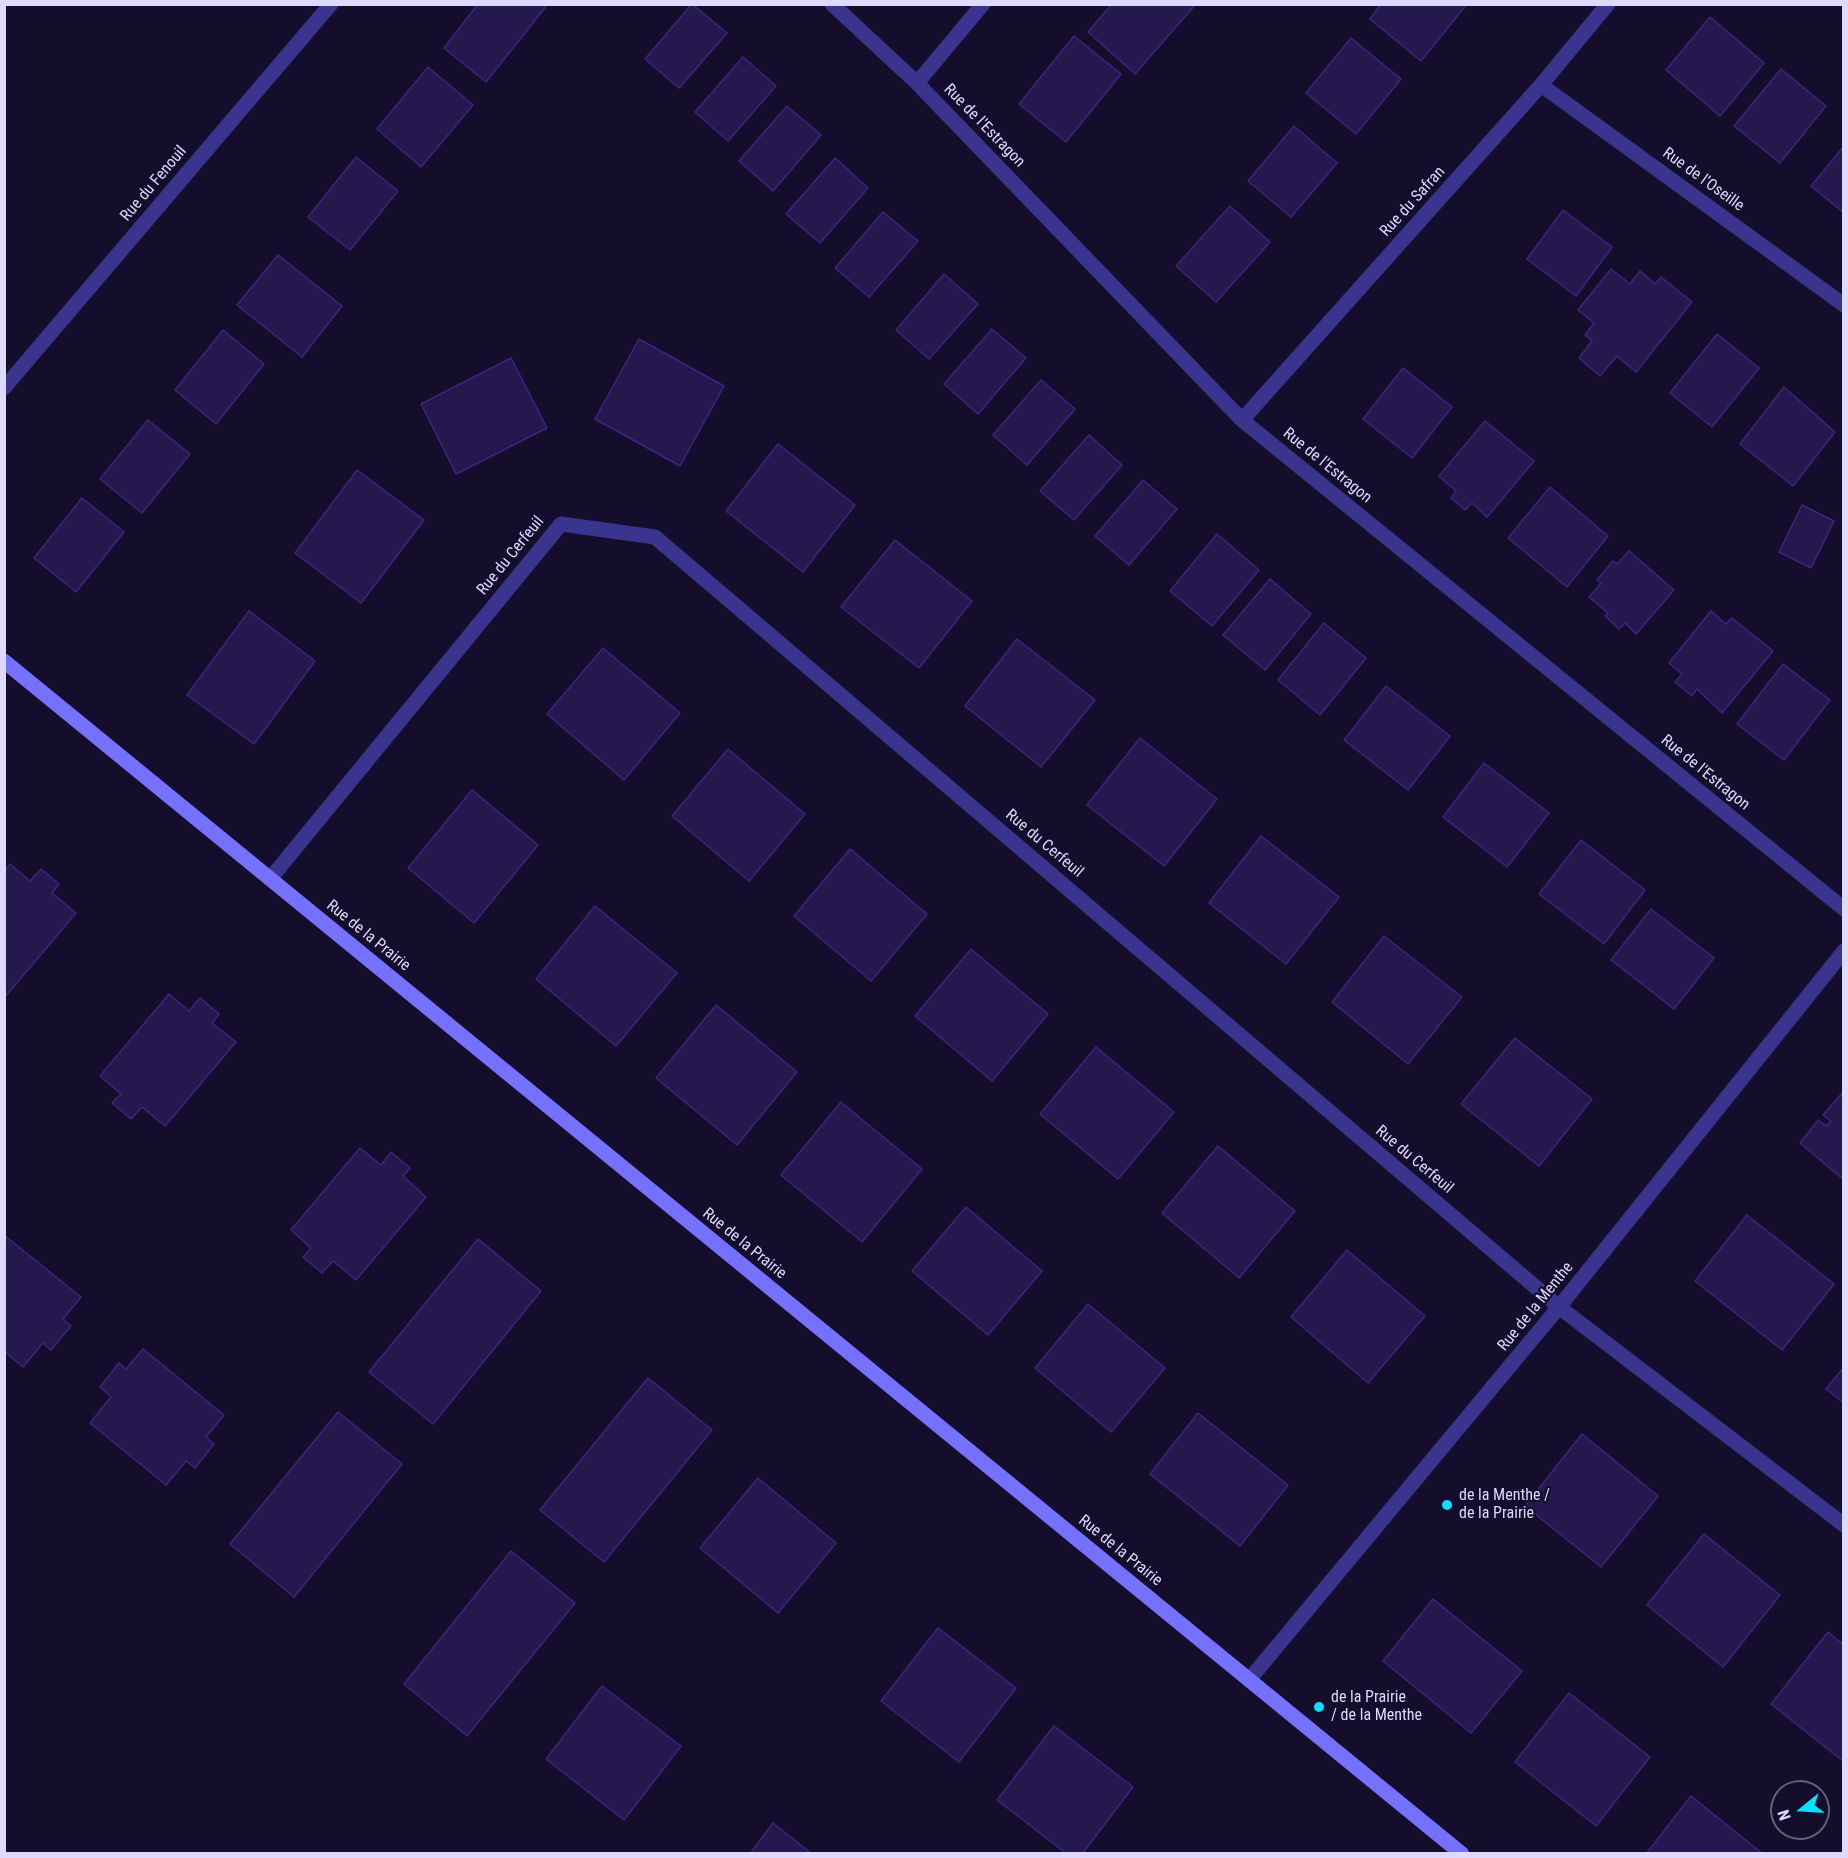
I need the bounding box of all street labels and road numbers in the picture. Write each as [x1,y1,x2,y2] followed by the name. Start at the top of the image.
[939,80,1029,172] street label: Rue de l'Estragon
[117,142,191,226] street label: Rue du Fenouil
[1659,144,1747,216] street label: Rue de l'Oseille
[1377,163,1449,241] street label: Rue du Safran
[1279,424,1375,508] street label: Rue de l'Estragon
[473,513,549,599] street label: Rue du Cerfeuil
[1657,731,1753,815] street label: Rue de l'Estragon
[1001,806,1087,882] street label: Rue du Cerfeuil
[322,896,414,976] street label: Rue de la Prairie
[1371,1122,1457,1198] street label: Rue du Cerfeuil
[698,1204,790,1284] street label: Rue de la Prairie
[1494,1259,1578,1355] street label: Rue de la Menthe
[1074,1511,1166,1591] street label: Rue de la Prairie

